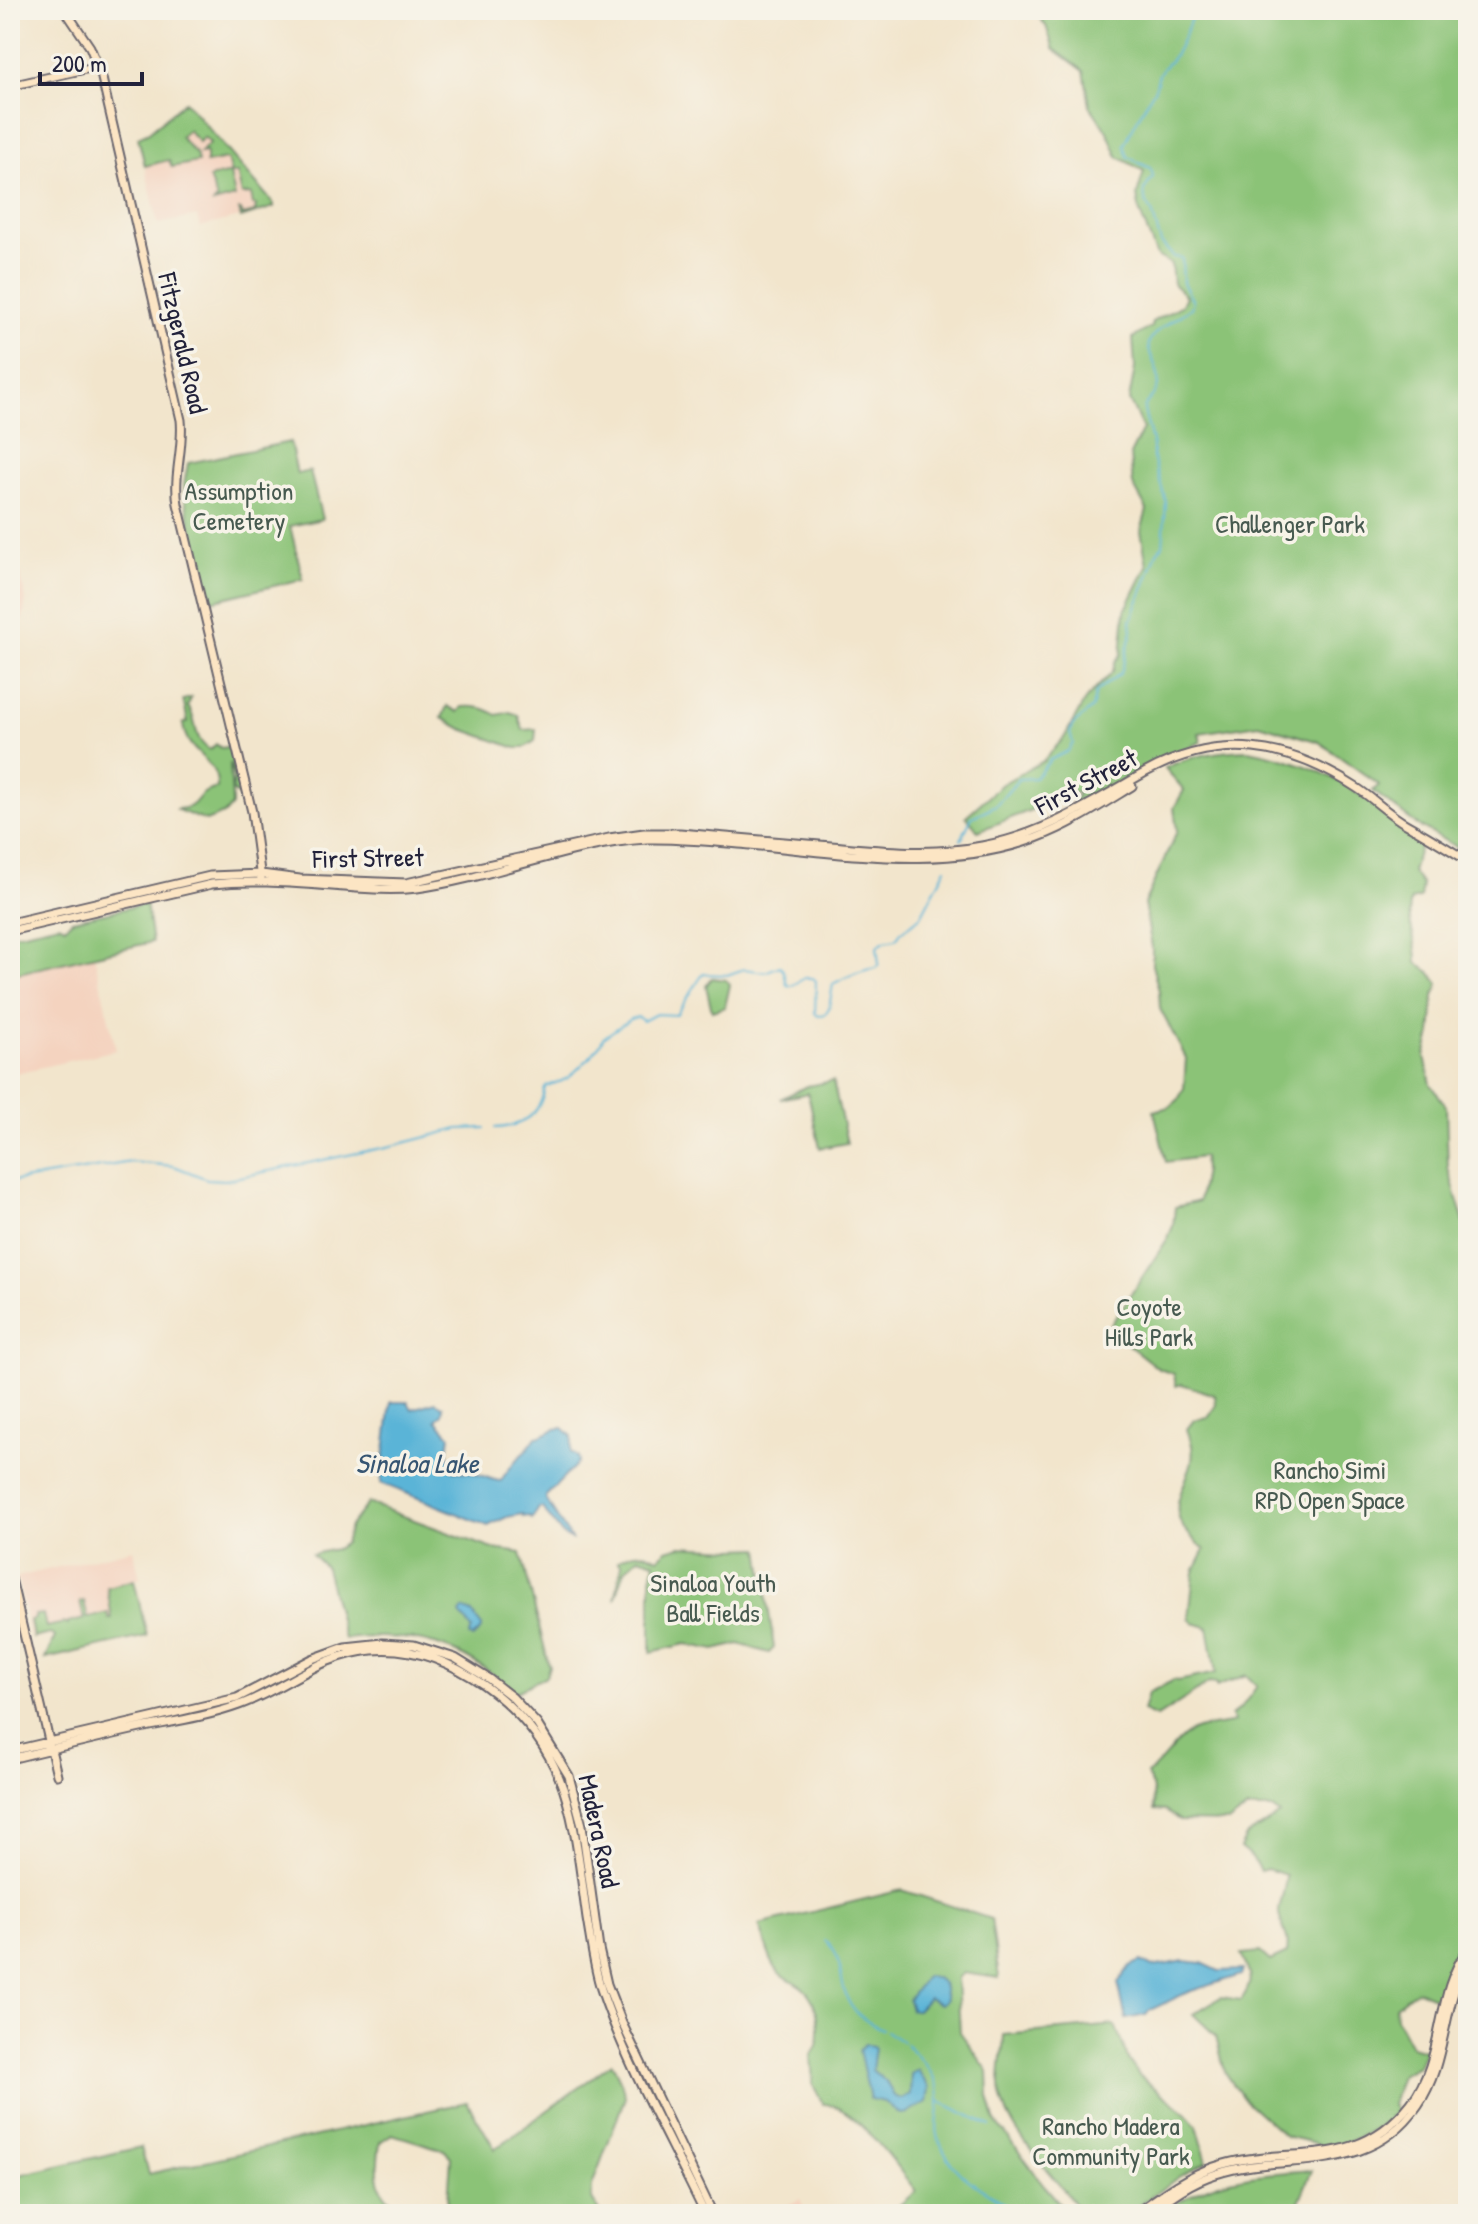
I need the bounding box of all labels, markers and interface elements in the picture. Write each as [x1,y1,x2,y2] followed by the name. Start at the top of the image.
[40,36,142,86] scale bar
[52,47,107,79] text: 200 m
[150,268,217,417] street label: Fitzgerald Road
[185,473,293,538] park label: Assumption Cemetery
[1215,506,1365,541] park label: Challenger Park
[1028,740,1144,824] street label: First Street
[311,839,425,876] street label: First Street
[1105,1289,1194,1354] park label: Coyote Hills Park
[355,1444,480,1482] water label: Sinaloa Lake
[1255,1452,1405,1517] park label: Rancho Simi RPD Open Space
[650,1565,776,1630] park label: Sinaloa Youth Ball Fields
[570,1771,629,1891] street label: Madera Road
[1032,2108,1190,2173] park label: Rancho Madera Community Park

